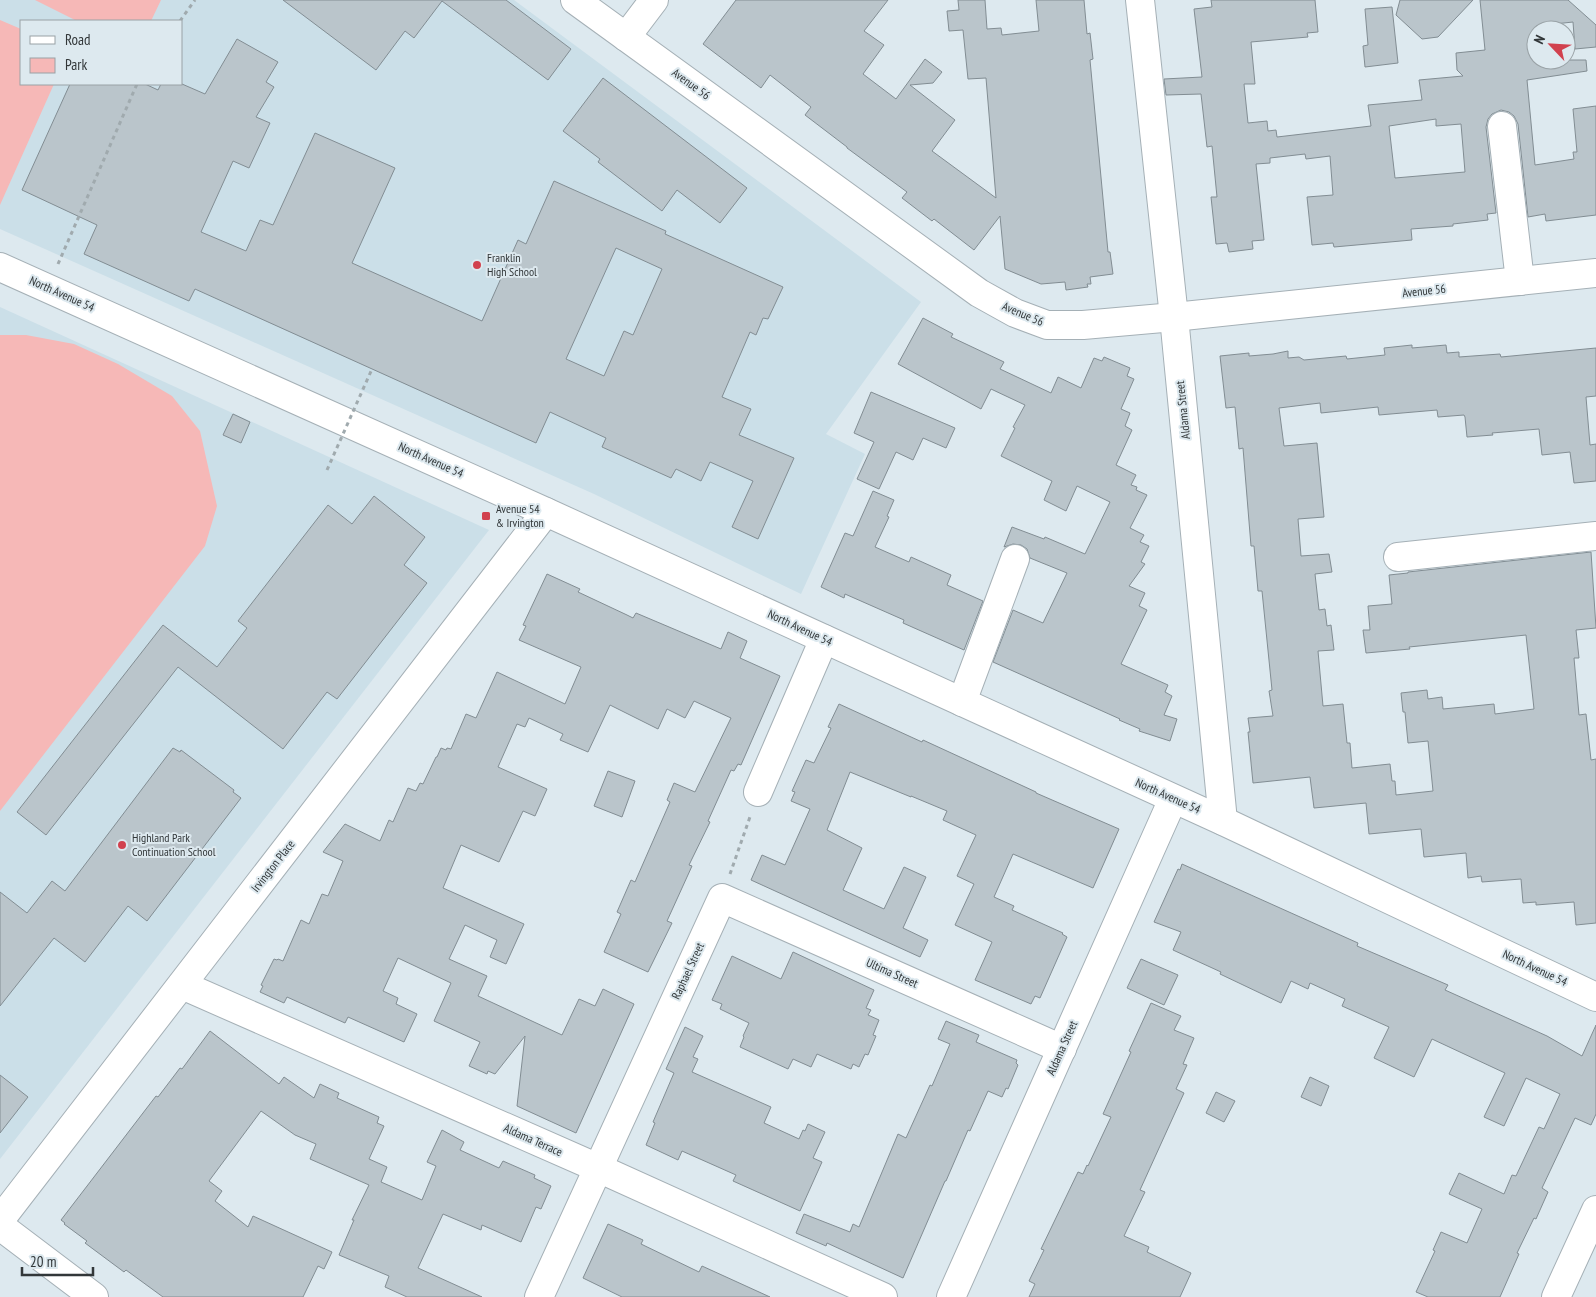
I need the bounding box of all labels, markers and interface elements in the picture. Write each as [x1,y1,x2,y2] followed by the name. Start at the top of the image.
[20,20,182,85] legend
[1526,20,1576,70] north arrow
[65,30,91,49] text: Road
[1529,32,1549,47] text: N
[65,55,87,74] text: Park
[669,65,713,103] street label: Avenue 56
[487,250,537,279] place label: Franklin High School
[471,259,483,271] marker: Franklin High School
[27,273,98,315] street label: North Avenue 54
[1401,281,1446,300] street label: Avenue 56
[1000,298,1046,329] street label: Avenue 56
[1172,380,1193,440] street label: Aldama Street
[396,439,467,481] street label: North Avenue 54
[496,501,544,530] place label: Avenue 54 & Irvington
[480,510,492,522] marker: Avenue 54 & Irvington
[765,606,836,649] street label: North Avenue 54
[1133,775,1204,817] street label: North Avenue 54
[132,830,216,859] place label: Highland Park Continuation School
[248,837,298,895] street label: Irvington Place
[116,839,128,851] marker: Highland Park Continuation School
[668,939,708,1002] street label: Raphael Street
[1500,946,1571,989] street label: North Avenue 54
[864,955,921,991] street label: Ultima Street
[1043,1017,1081,1078] street label: Aldama Street
[501,1120,565,1159] street label: Aldama Terrace
[22,1244,94,1276] scale bar
[30,1252,56,1271] text: 20 m

